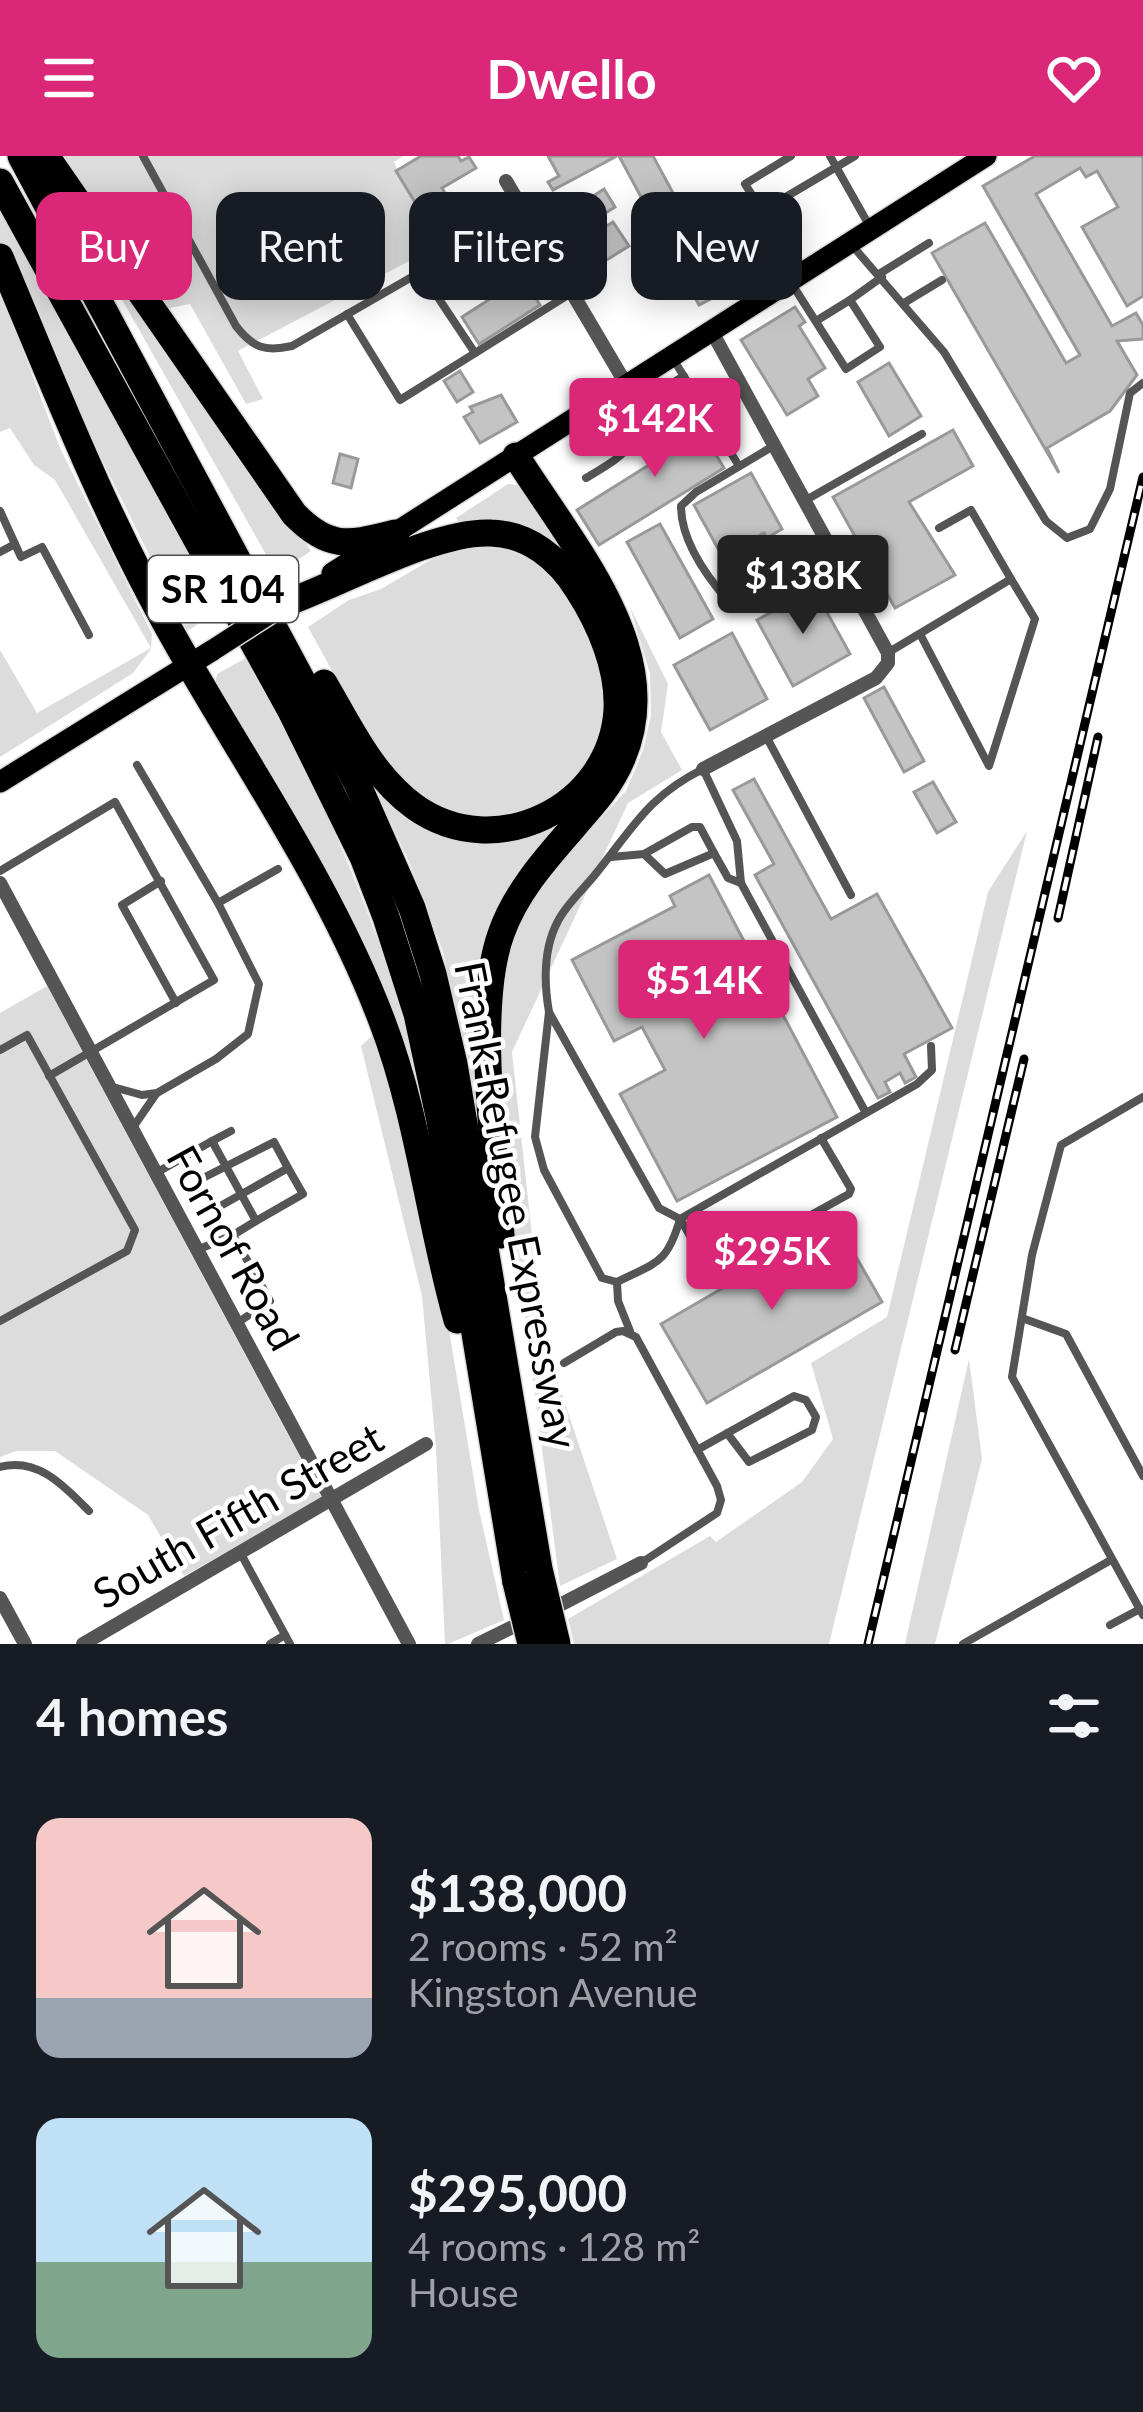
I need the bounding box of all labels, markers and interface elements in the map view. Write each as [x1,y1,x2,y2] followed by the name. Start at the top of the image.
[36,45,102,111] icon: menu
[1041,45,1107,111] icon: heart
[486,46,657,111] text: Dwello
[36,192,192,300] chip: Buy
[216,192,385,300] chip: Rent
[409,192,607,300] chip: Filters
[631,192,802,300] chip: New
[571,378,739,480] pin: $142K
[596,394,714,440] text: $142K
[719,535,887,637] pin: $138K
[744,551,862,597] text: $138K
[148,556,298,622] road number: SR 104
[620,940,788,1042] pin: $514K
[645,956,763,1002] text: $514K
[445,957,589,1453] street label: Frank-Refugee Expressway
[157,1137,310,1358] street label: Fornof Road
[688,1211,856,1313] pin: $295K
[713,1227,831,1273] text: $295K
[84,1412,391,1618] street label: South Fifth Street
[1041,1683,1107,1749] icon: filters
[36,1686,228,1747] text: 4 homes
[408,1862,627,1923] text: $138,000
[132,1866,276,2010] icon: home
[408,1923,678,1969] text: 2 rooms · 52 m²
[408,1969,698,2015] text: Kingston Avenue
[408,2162,627,2223] text: $295,000
[132,2166,276,2310] icon: home
[408,2223,700,2269] text: 4 rooms · 128 m²
[408,2269,519,2315] text: House

